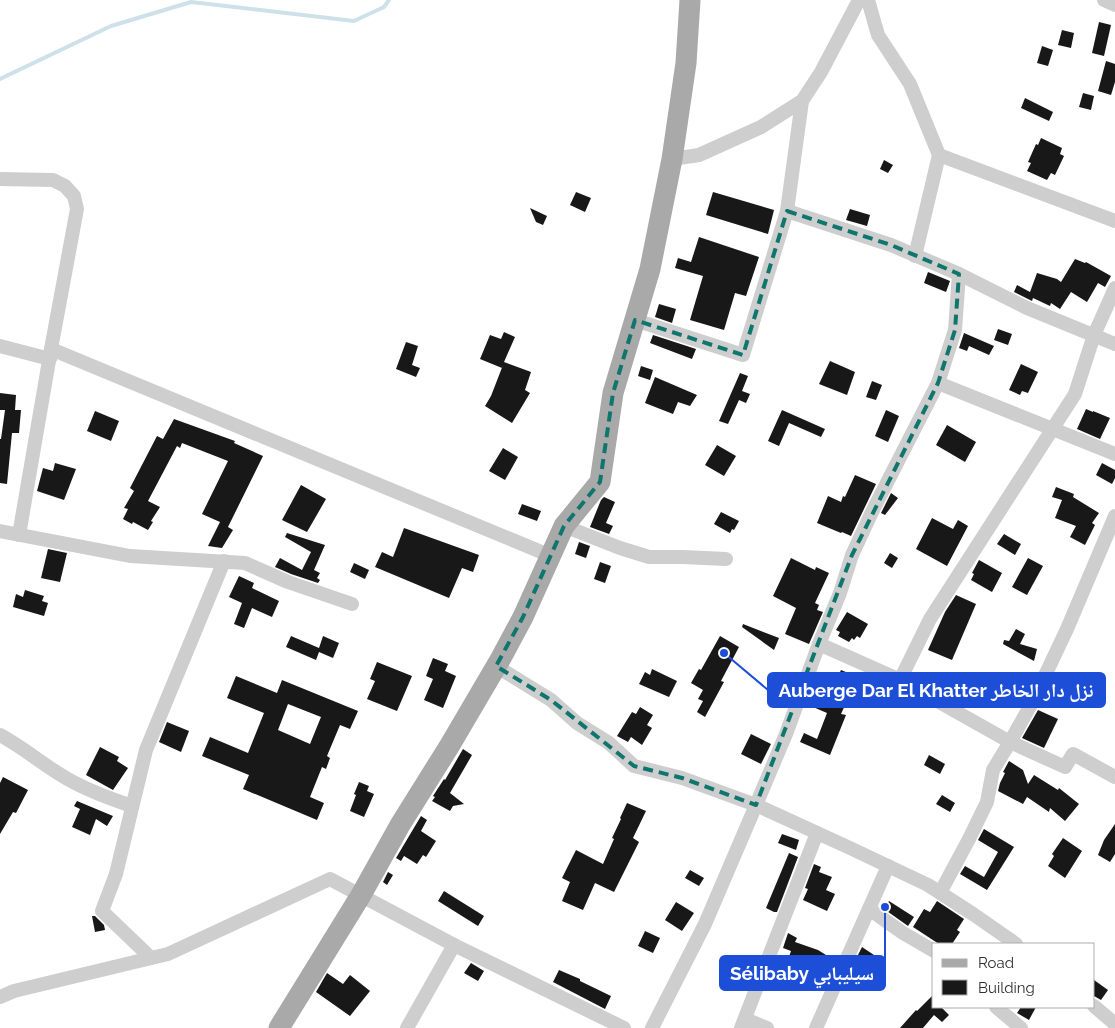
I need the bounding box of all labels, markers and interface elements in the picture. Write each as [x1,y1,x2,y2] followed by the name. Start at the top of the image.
[768,673,1105,707] callout: Auberge Dar El Khatter نزل دار الخاطر
[778,679,1094,702] text: Auberge Dar El Khatter نزل دار الخاطر
[932,943,1095,1008] legend
[978,954,1014,972] text: Road
[720,956,885,990] callout: Sélibaby سيليبابي
[730,962,874,989] text: Sélibaby سيليبابي
[978,979,1035,997] text: Building

